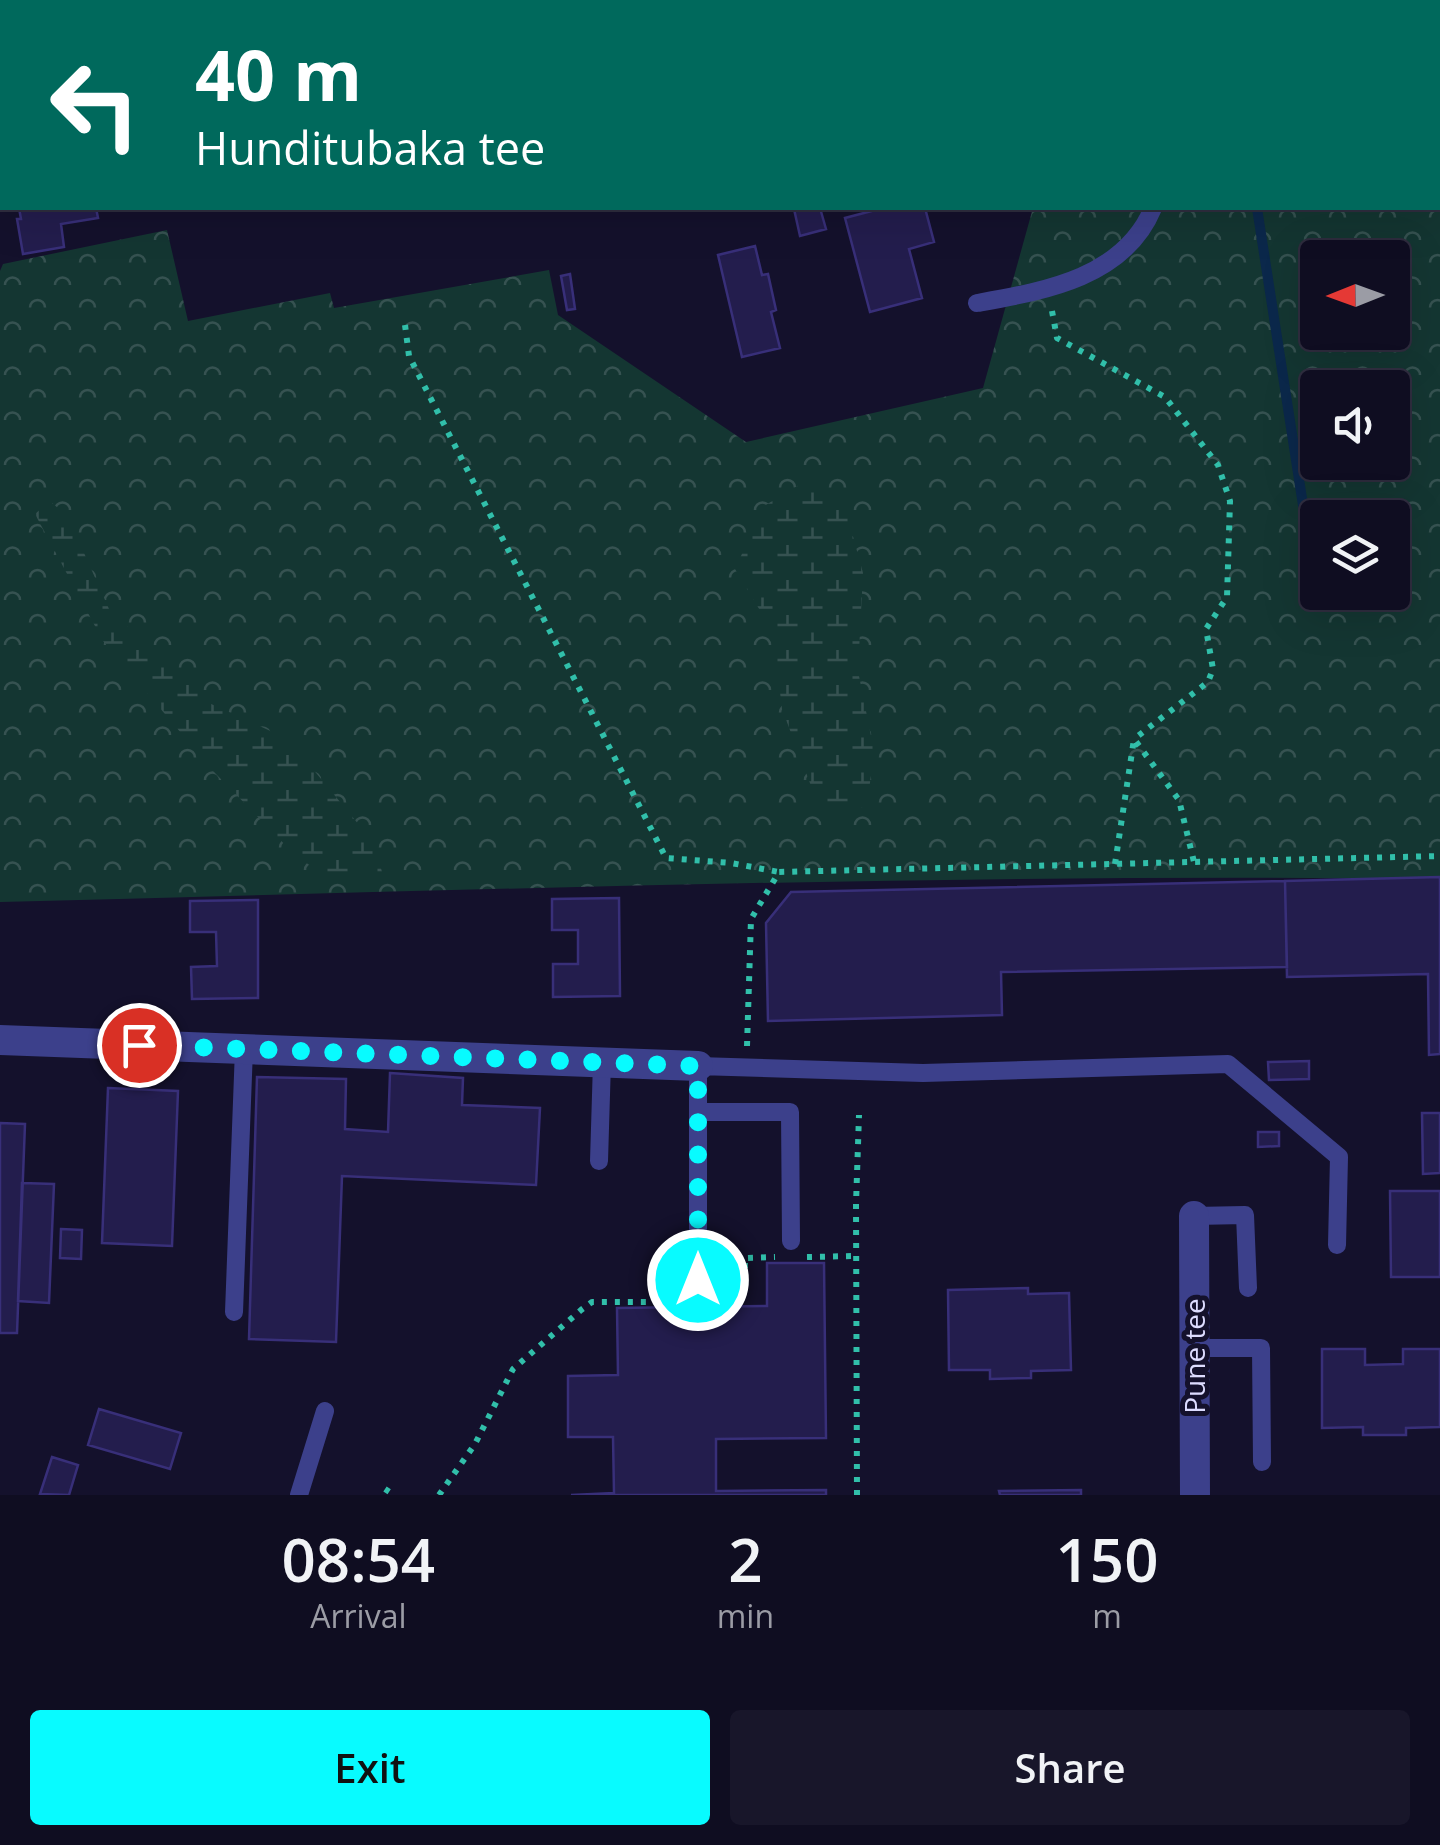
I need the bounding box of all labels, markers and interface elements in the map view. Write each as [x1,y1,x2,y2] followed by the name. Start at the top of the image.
[195,26,362,122] text: 40 m
[30,40,160,170] icon: left
[195,117,545,178] text: Hunditubaka tee
[1300,240,1410,350] north arrow
[1300,240,1410,610] map controls
[1300,370,1410,480] button: sound
[1300,500,1410,610] button: layers
[97,1003,182,1088] pin
[112,1018,167,1073] icon: arrive
[646,1228,750,1332] position arrow
[1175,1298,1213,1414] street label: Pune tee
[282,1518,435,1600] text: 08:54
[728,1518,763,1600] text: 2
[1056,1518,1158,1600] text: 150
[310,1594,407,1637] text: Arrival
[717,1594,774,1637] text: min
[1092,1594,1122,1637] text: m
[30,1710,710,1825] button: Exit
[730,1710,1410,1825] button: Share

